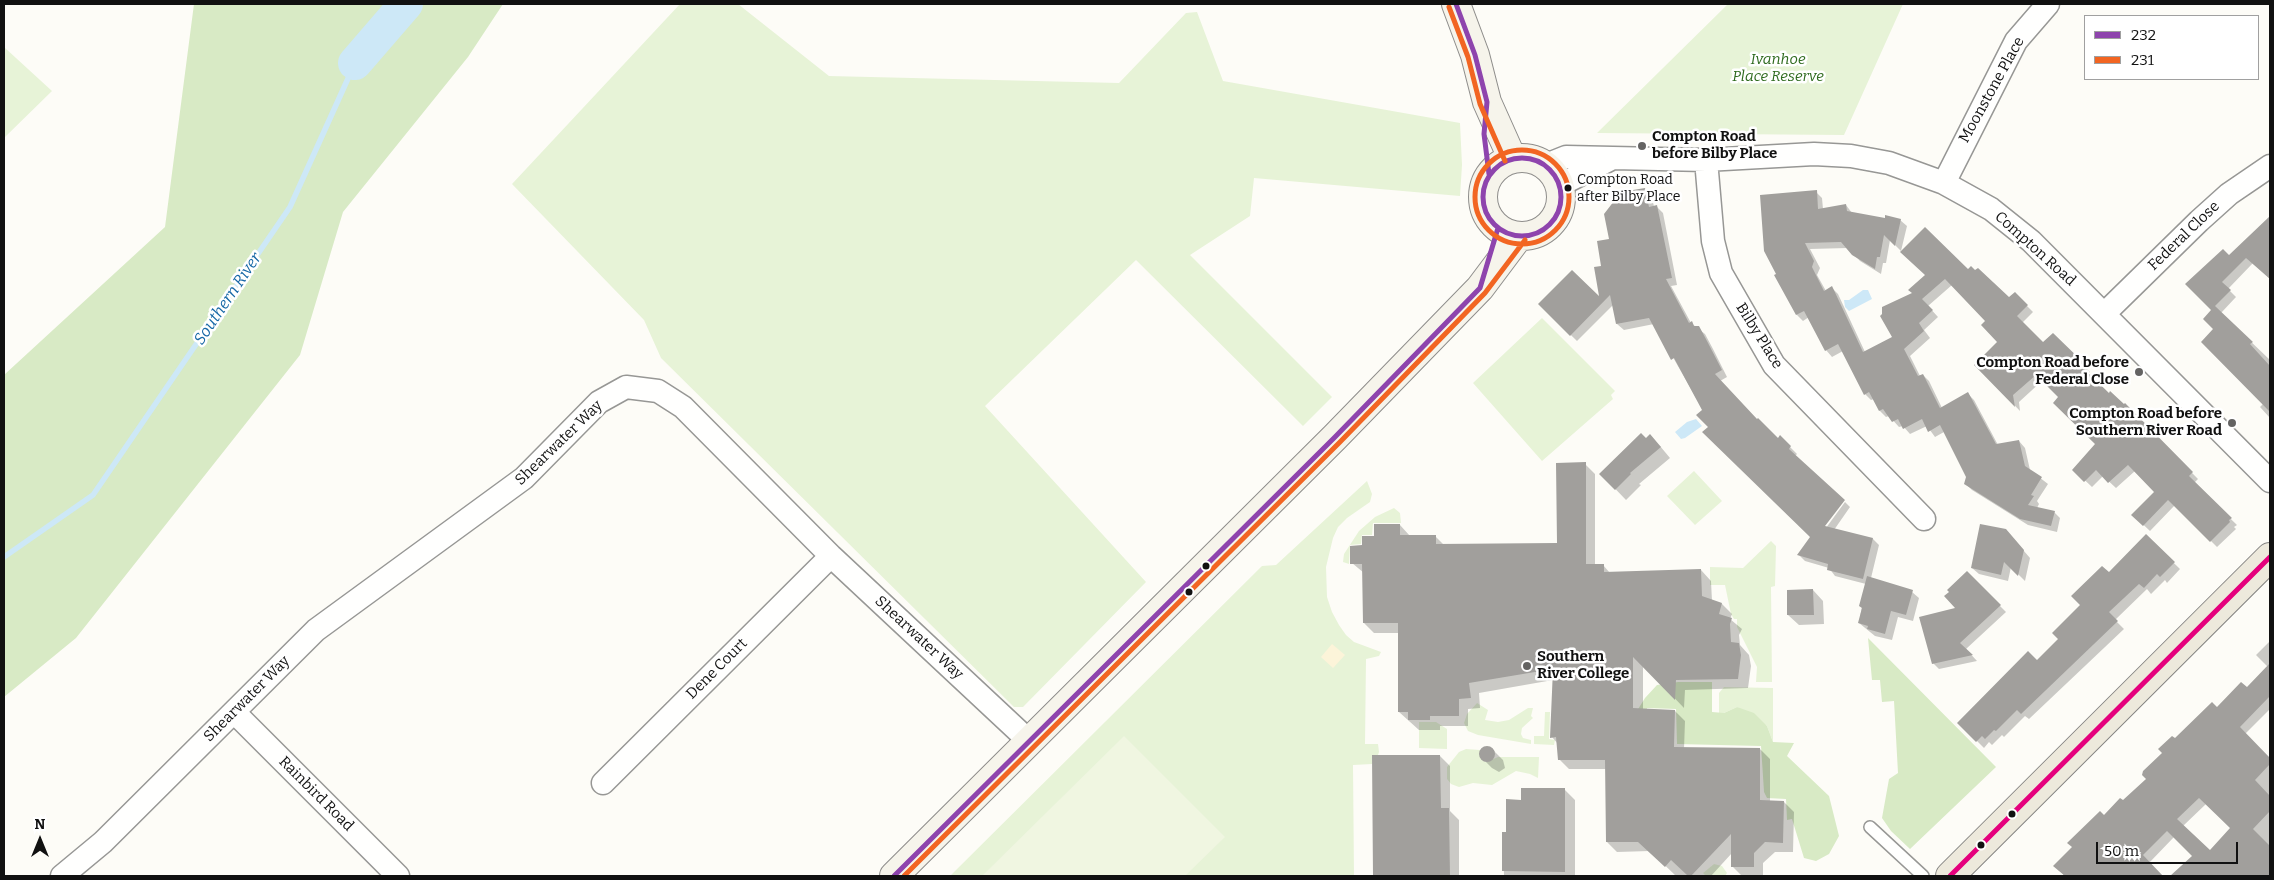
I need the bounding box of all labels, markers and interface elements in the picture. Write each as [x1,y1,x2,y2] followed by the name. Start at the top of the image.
[2084,15,2259,80] legend
[2131,26,2156,44] text: 232
[1955,34,2029,146] street label: Moonstone Place
[1732,51,1824,86] park label: Ivanhoe Place Reserve
[2131,51,2154,69] text: 231
[1652,128,1777,163] place label: Compton Road before Bilby Place
[1636,140,1648,152] marker: Compton Road before Bilby Place
[1577,172,1680,204] place label: Compton Road after Bilby Place
[1563,183,1573,193] marker: Compton Road after Bilby Place
[2145,197,2223,275] street label: Federal Close
[1991,208,2079,290] street label: Compton Road
[190,249,266,349] water label: Southern River
[1732,300,1786,372] street label: Bilby Place
[1976,354,2129,389] place label: Compton Road before Federal Close
[2133,366,2145,378] marker: Compton Road before Federal Close
[512,397,606,489] street label: Shearwater Way
[2069,405,2222,440] place label: Compton Road before Southern River Road
[2226,417,2238,429] marker: Compton Road before Southern River Road
[1201,561,1211,571] unlabelled marker
[1184,587,1194,597] unlabelled marker
[871,592,967,684] street label: Shearwater Way
[683,635,751,703] street label: Dene Court
[1537,648,1629,683] place label: Southern River College
[200,652,294,746] street label: Shearwater Way
[1521,660,1533,672] marker: Southern River College
[275,753,357,835] street label: Rainbird Road
[2007,809,2017,819] unlabelled marker
[15,815,65,865] north arrow
[35,816,45,833] text: N
[2099,832,2242,864] scale bar
[1976,840,1986,850] unlabelled marker
[2104,842,2139,860] text: 50 m

